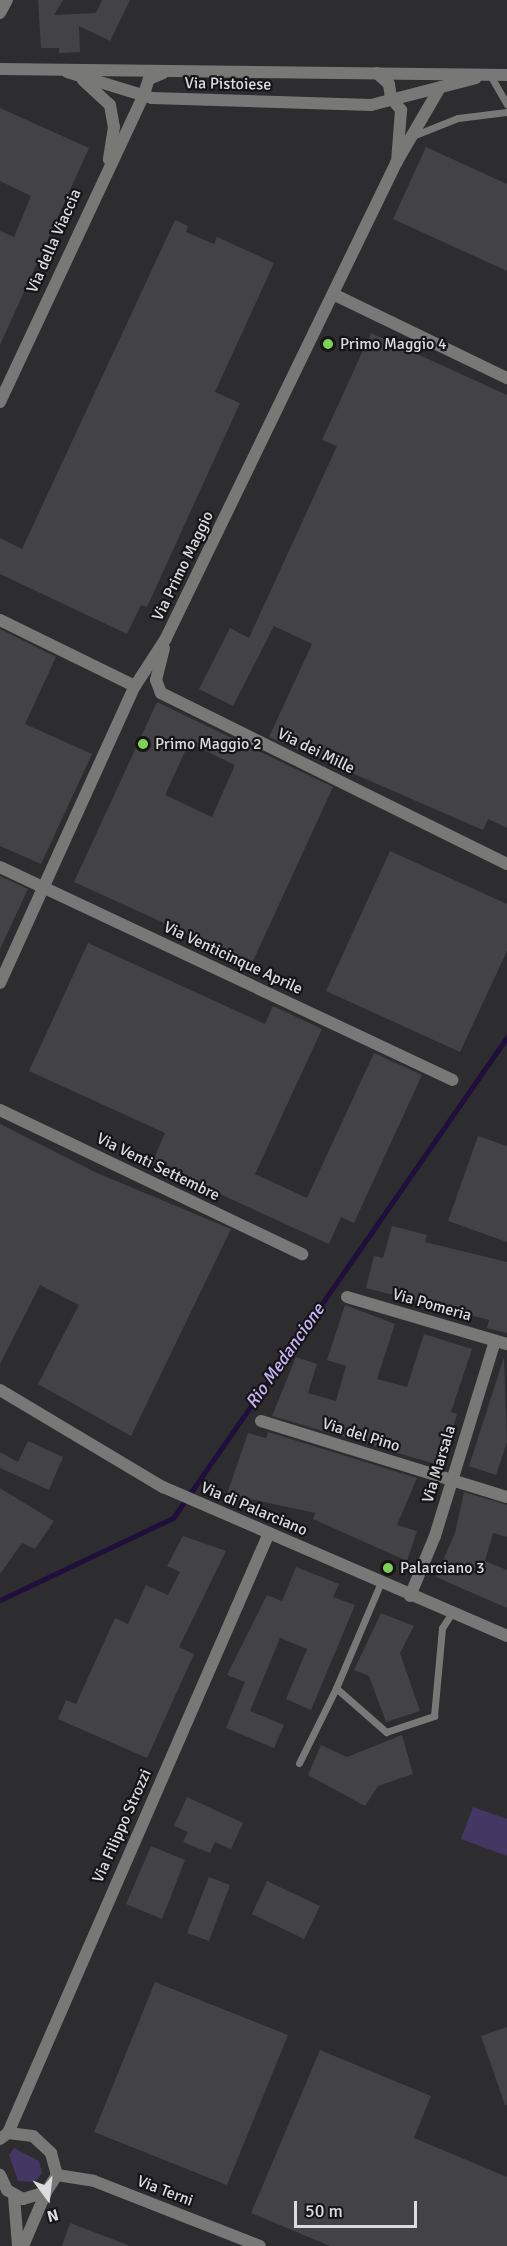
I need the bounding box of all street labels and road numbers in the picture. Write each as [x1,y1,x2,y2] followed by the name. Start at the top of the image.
[184,74,272,94] street label: Via Pistoiese
[23,186,85,296] street label: Via della Viaccia
[148,508,218,624] street label: Via Primo Maggio
[274,724,358,778] street label: Via dei Mille
[160,917,306,999] street label: Via Venticinque Aprile
[93,1129,223,1205] street label: Via Venti Settembre
[390,1285,474,1325] street label: Via Pomeria
[320,1414,402,1456] street label: Via del Pino
[418,1423,460,1505] street label: Via Marsala
[198,1478,310,1540] street label: Via di Palarciano
[88,1766,156,1886] street label: Via Filippo Strozzi
[134,2172,196,2210] street label: Via Terni

